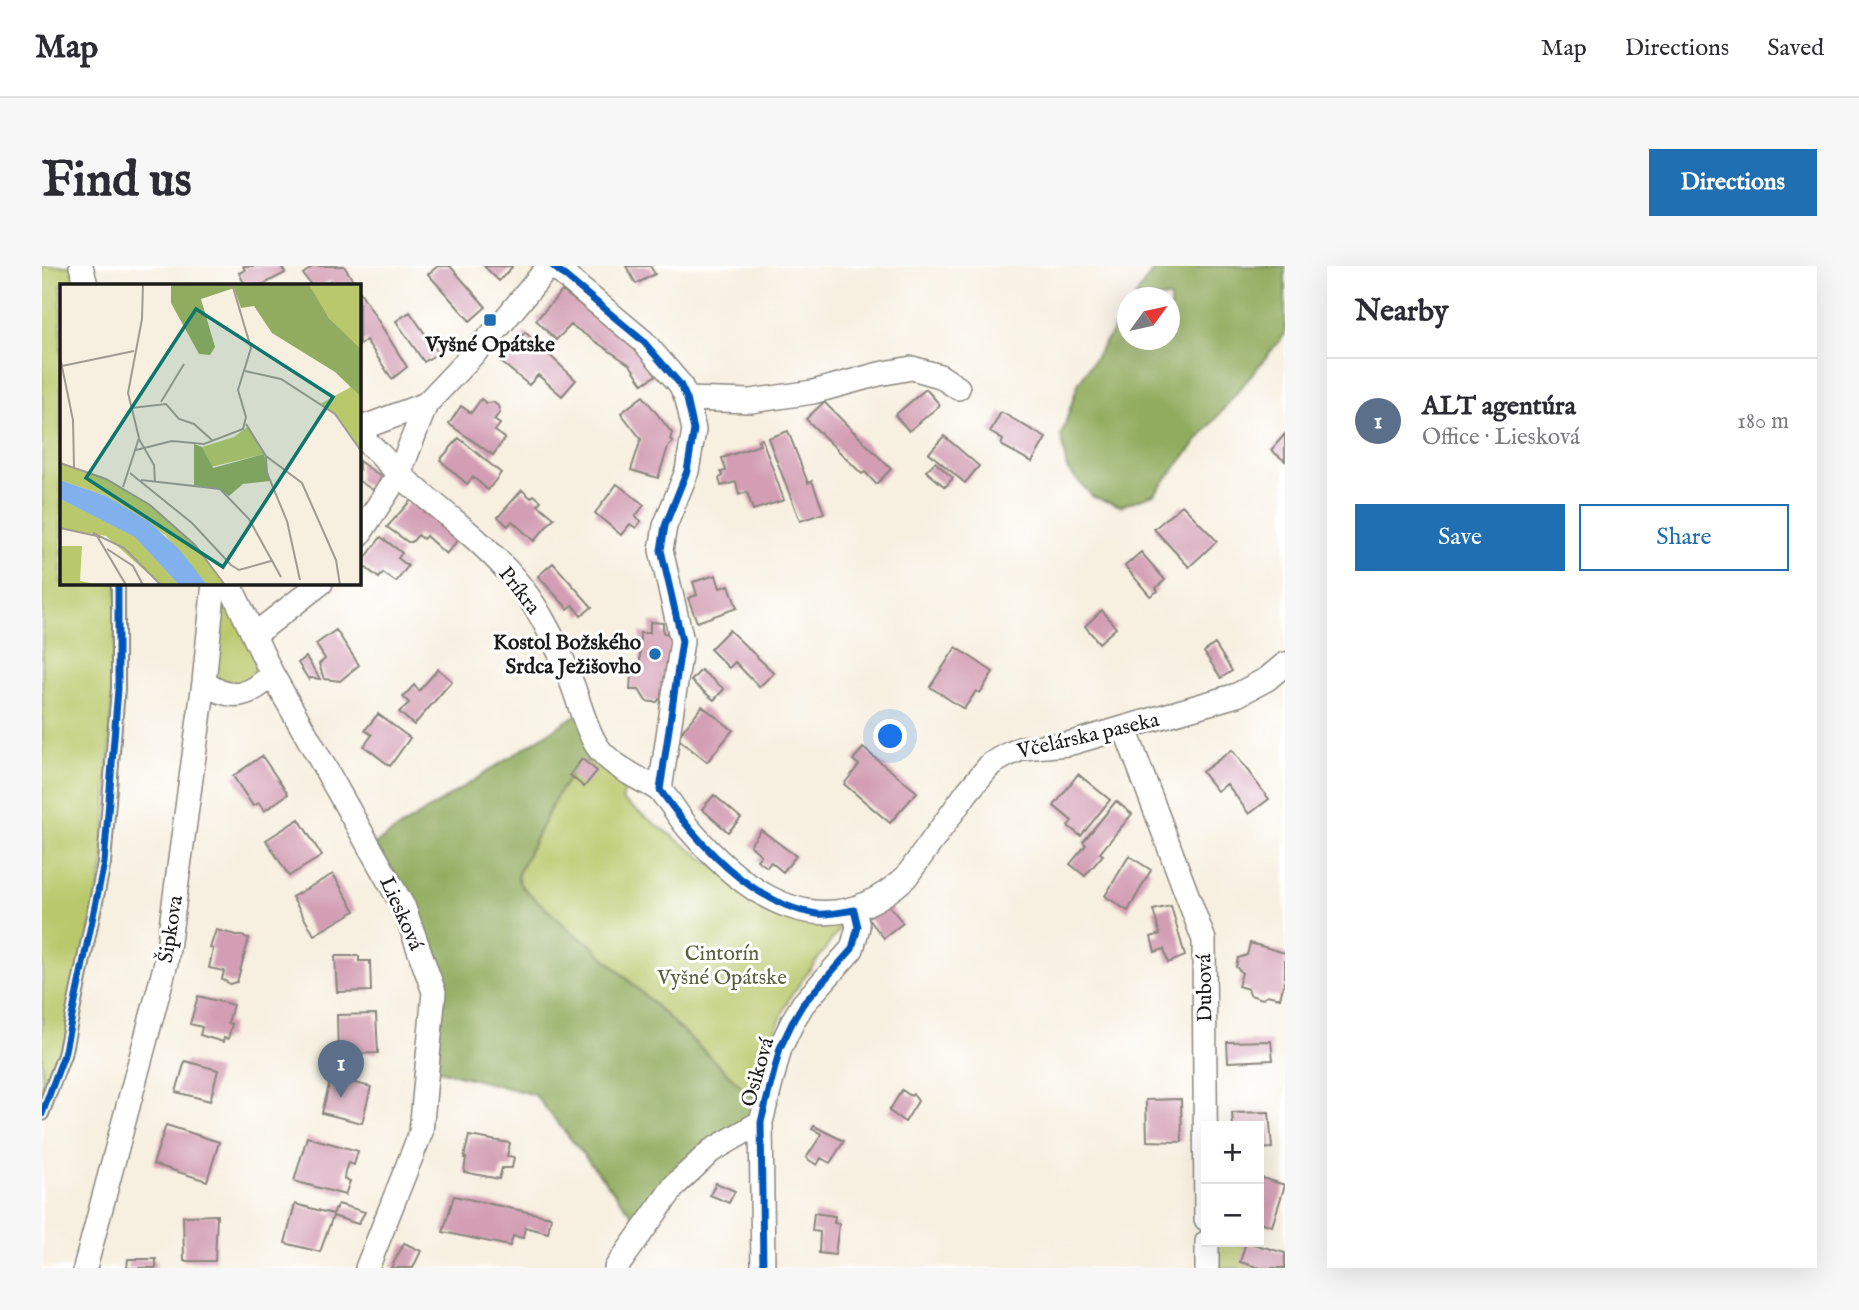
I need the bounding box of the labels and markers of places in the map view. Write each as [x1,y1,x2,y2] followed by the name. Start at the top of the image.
[482,312,498,328] marker: Vyšné Opátske
[424,332,555,359] place label: Vyšné Opátske
[493,630,642,681] place label: Kostol Božského Srdca Ježišovho
[647,646,663,662] marker: Kostol Božského Srdca Ježišovho
[318,1040,364,1098] pin: 1

